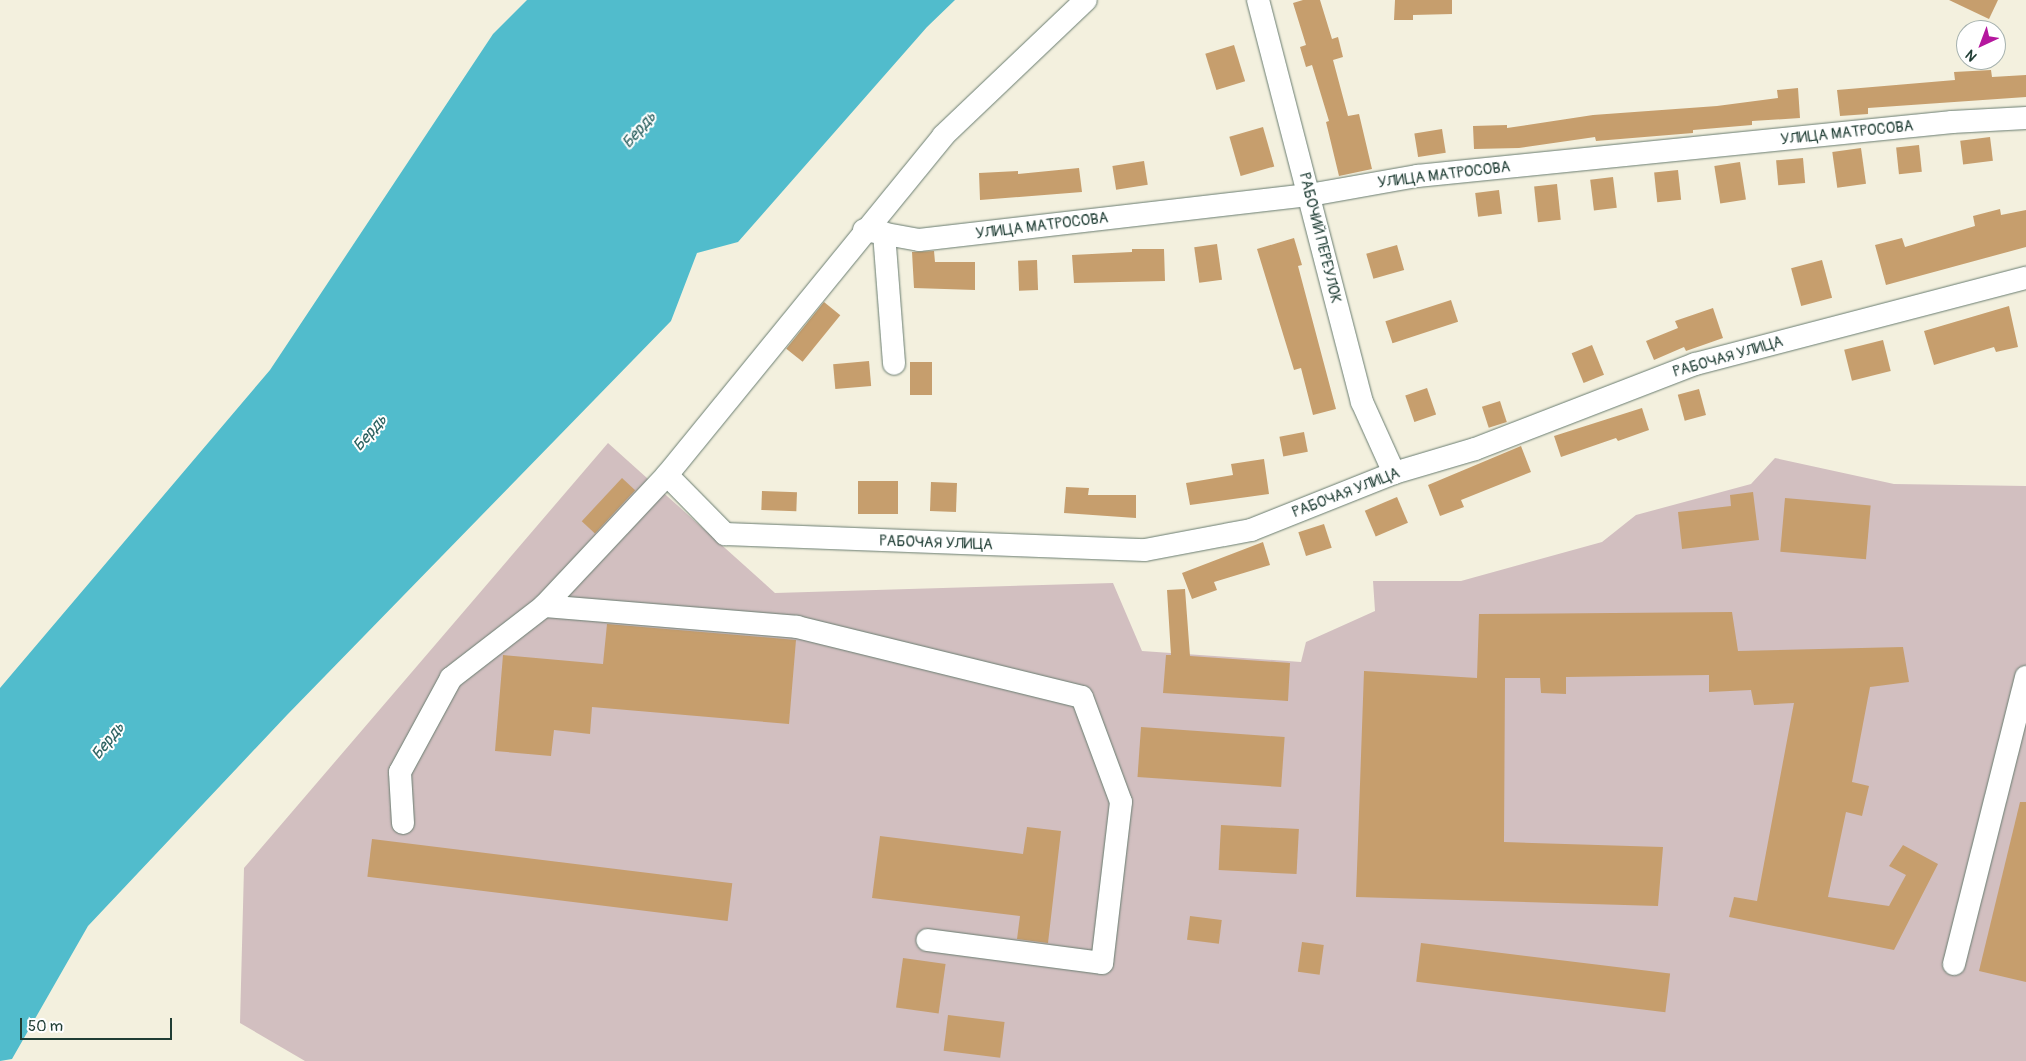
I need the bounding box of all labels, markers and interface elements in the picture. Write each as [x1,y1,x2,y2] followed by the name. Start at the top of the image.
[1956,20,2006,70] north arrow
[1962,46,1980,65] text: N
[618,108,660,152] water label: Бердь
[1780,117,1914,149] street label: УЛИЦА МАТРОСОВА
[1377,158,1511,192] street label: УЛИЦА МАТРОСОВА
[1295,171,1345,305] street label: РАБОЧИЙ ПЕРЕУЛОК
[975,209,1109,243] street label: УЛИЦА МАТРОСОВА
[1671,333,1785,381] street label: РАБОЧАЯ УЛИЦА
[349,411,391,455] water label: Бердь
[1290,464,1402,522] street label: РАБОЧАЯ УЛИЦА
[879,532,993,554] street label: РАБОЧАЯ УЛИЦА
[88,719,128,763] water label: Бердь
[22,1008,175,1040] scale bar
[28,1017,63,1036] text: 50 m

